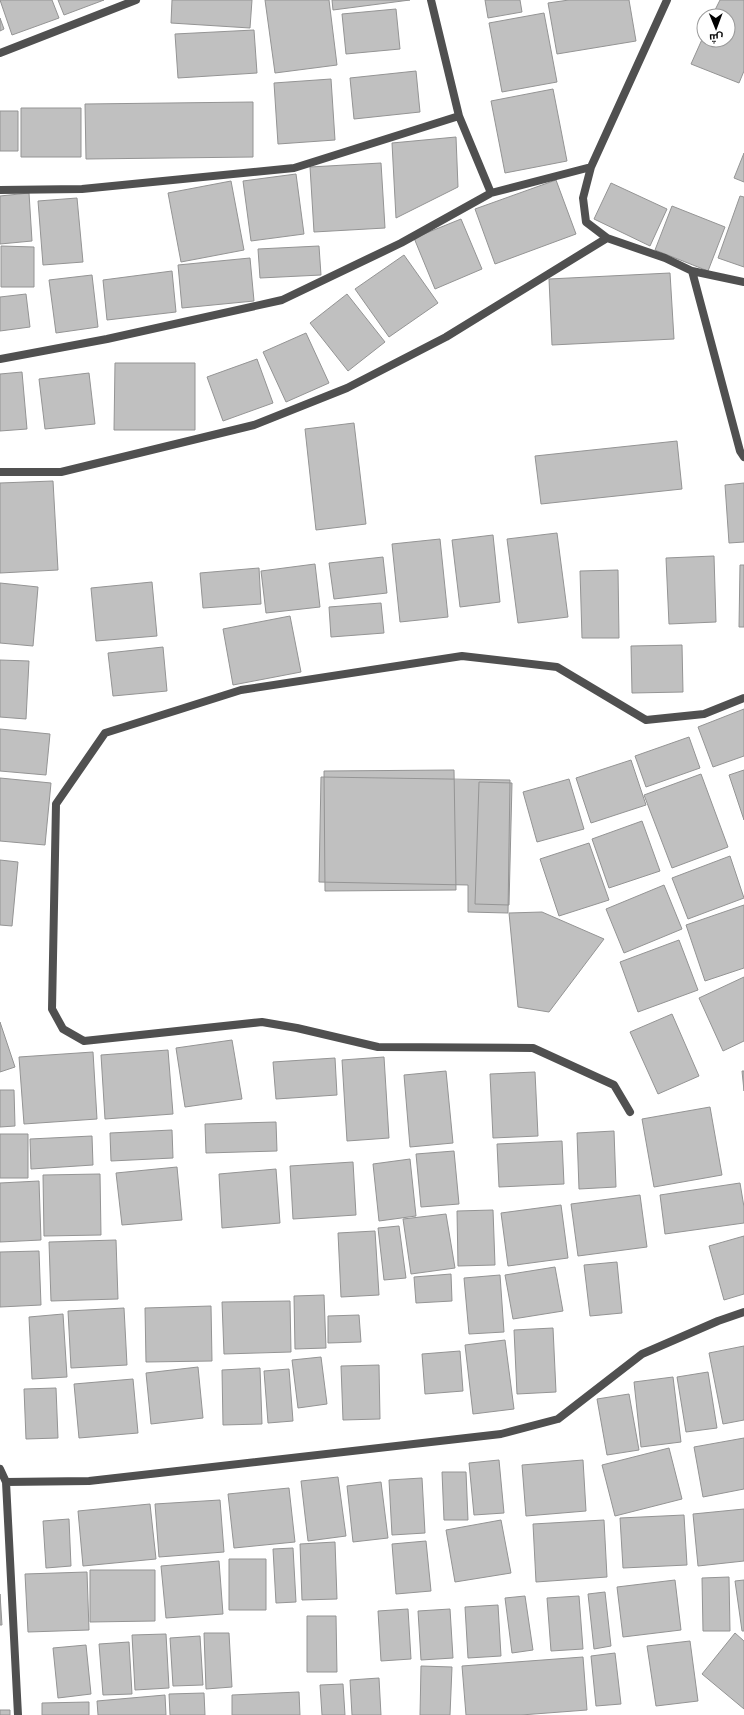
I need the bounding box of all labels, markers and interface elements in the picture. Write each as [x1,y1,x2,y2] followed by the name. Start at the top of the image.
[696,8,736,48] north arrow
[709,31,723,45] text: ش

